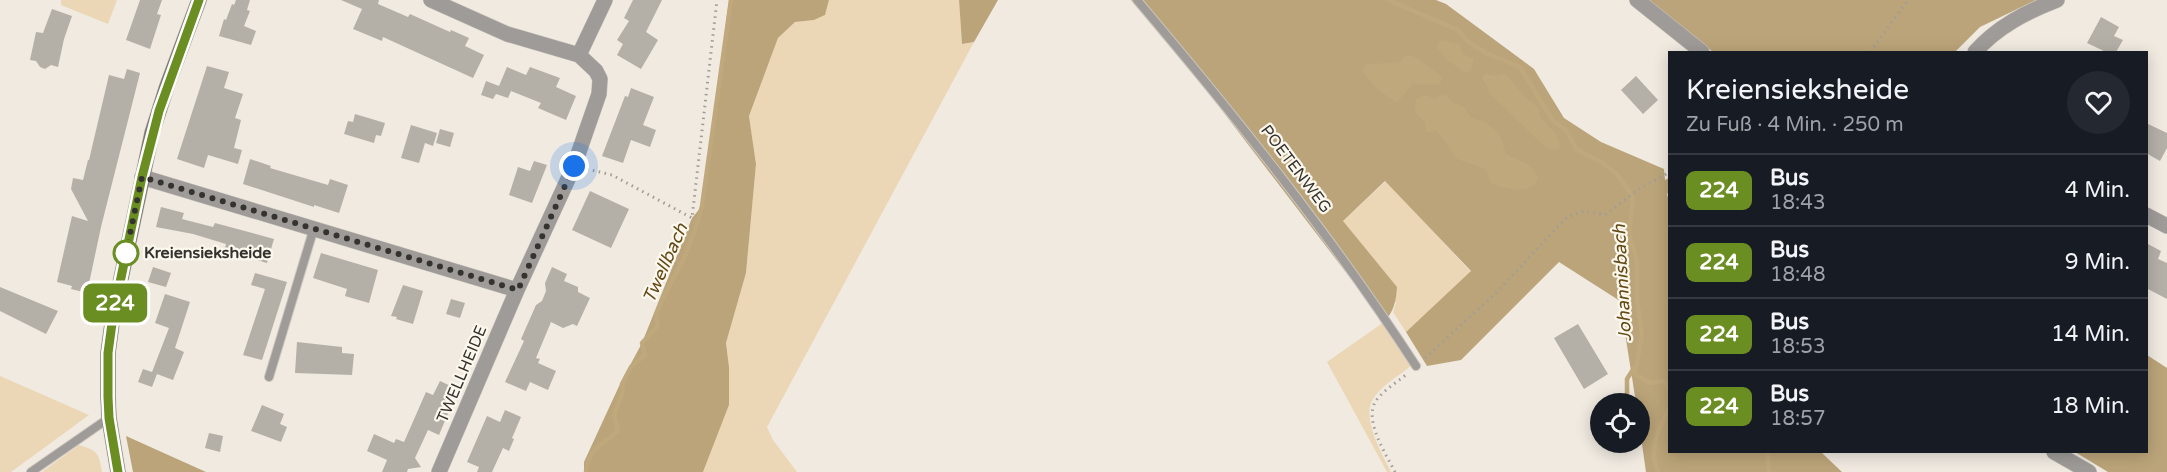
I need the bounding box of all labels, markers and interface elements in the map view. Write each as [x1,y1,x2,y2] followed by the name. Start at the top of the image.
[2067,71,2130,134] button: heart
[1686,73,1909,107] text: Kreiensieksheide
[1686,113,1904,137] text: Zu Fuß · 4 Min. · 250 m
[1256,121,1336,217] street label: POETENWEG
[559,151,589,181] your location
[1770,165,1809,191] text: Bus
[2065,177,2130,203] text: 4 Min.
[1699,178,1739,203] text: 224
[1770,191,1825,215] text: 18:43
[638,219,693,306] water label: Twellbach
[1608,223,1636,342] water label: Johannisbach
[1770,237,1809,263] text: Bus
[113,240,139,266] marker: Kreiensieksheide
[144,243,271,263] place label: Kreiensieksheide
[2065,249,2130,275] text: 9 Min.
[1699,250,1739,275] text: 224
[1770,263,1825,287] text: 18:48
[80,284,150,322] line badge: 224
[95,291,135,316] text: 224
[1770,309,1809,335] text: Bus
[2051,321,2130,347] text: 14 Min.
[433,322,491,426] street label: TWELLHEIDE
[1699,322,1739,347] text: 224
[1770,335,1825,359] text: 18:53
[1770,381,1809,407] text: Bus
[1590,393,1650,453] map controls
[1590,393,1650,453] button: locate
[2051,393,2130,419] text: 18 Min.
[1699,394,1739,419] text: 224
[1770,407,1825,431] text: 18:57

